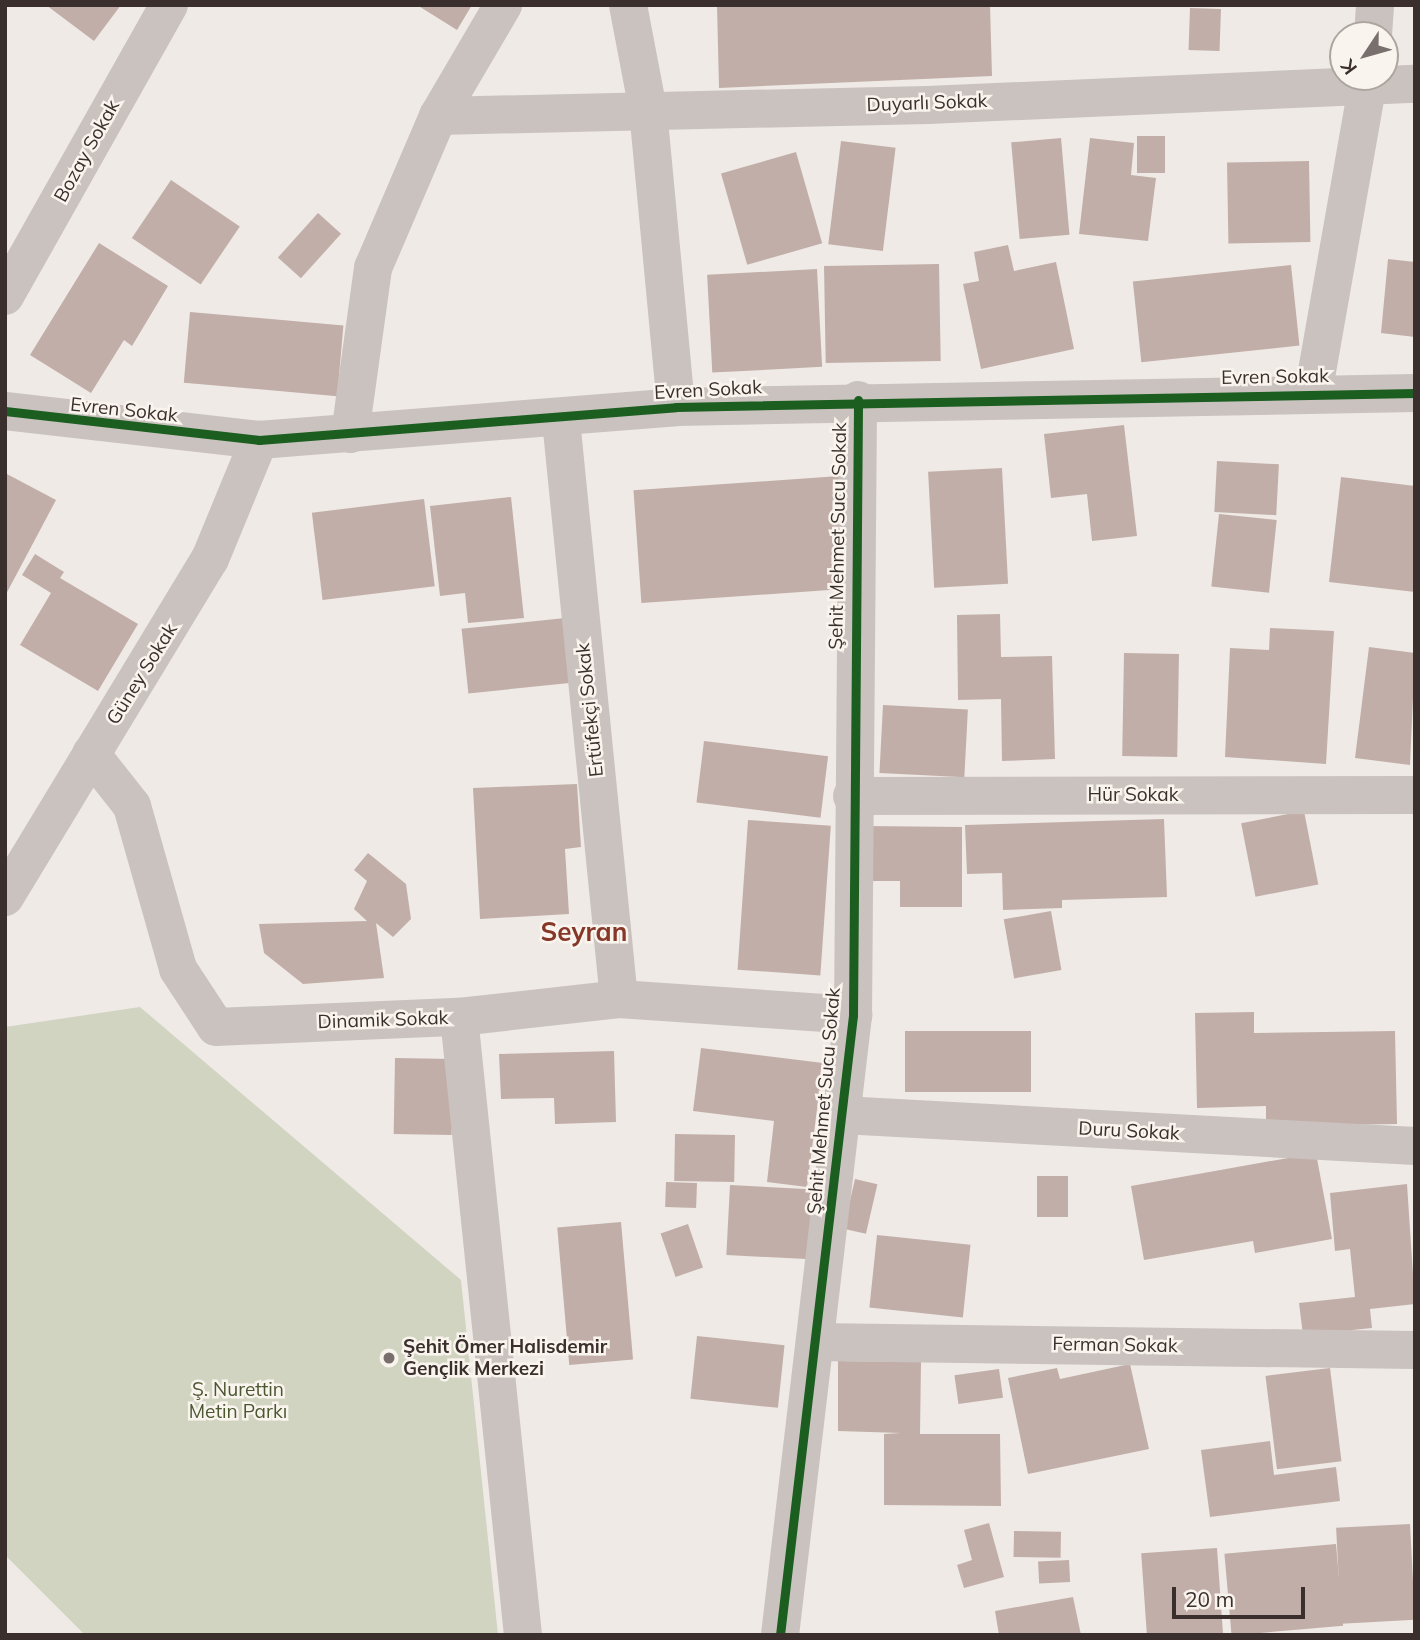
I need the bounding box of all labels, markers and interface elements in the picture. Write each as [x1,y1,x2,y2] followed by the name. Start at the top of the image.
[1329,21,1399,91] north arrow
[1335,55,1362,79] text: K
[866,89,988,117] street label: Duyarlı Sokak
[50,96,124,206] street label: Bozay Sokak
[1221,365,1329,389] street label: Evren Sokak
[654,376,762,404] street label: Evren Sokak
[69,393,179,427] street label: Evren Sokak
[825,422,851,650] street label: Şehit Mehmet Sucu Sokak
[102,619,182,729] street label: Güney Sokak
[572,642,608,778] street label: Ertüfekçi Sokak
[1088,784,1178,806] street label: Hür Sokak
[541,916,627,948] district label: Seyran
[803,987,845,1215] street label: Şehit Mehmet Sucu Sokak
[317,1006,449,1034] street label: Dinamik Sokak
[1078,1117,1180,1145] street label: Duru Sokak
[1052,1333,1178,1357] street label: Ferman Sokak
[403,1336,607,1380] place label: Şehit Ömer Halisdemir Gençlik Merkezi
[381,1350,397,1366] marker: Şehit Ömer Halisdemir Gençlik Merkezi
[189,1379,287,1423] park label: Ş. Nurettin Metin Parkı
[1175,1574,1308,1618] scale bar
[1185,1586,1234,1612] text: 20 m

